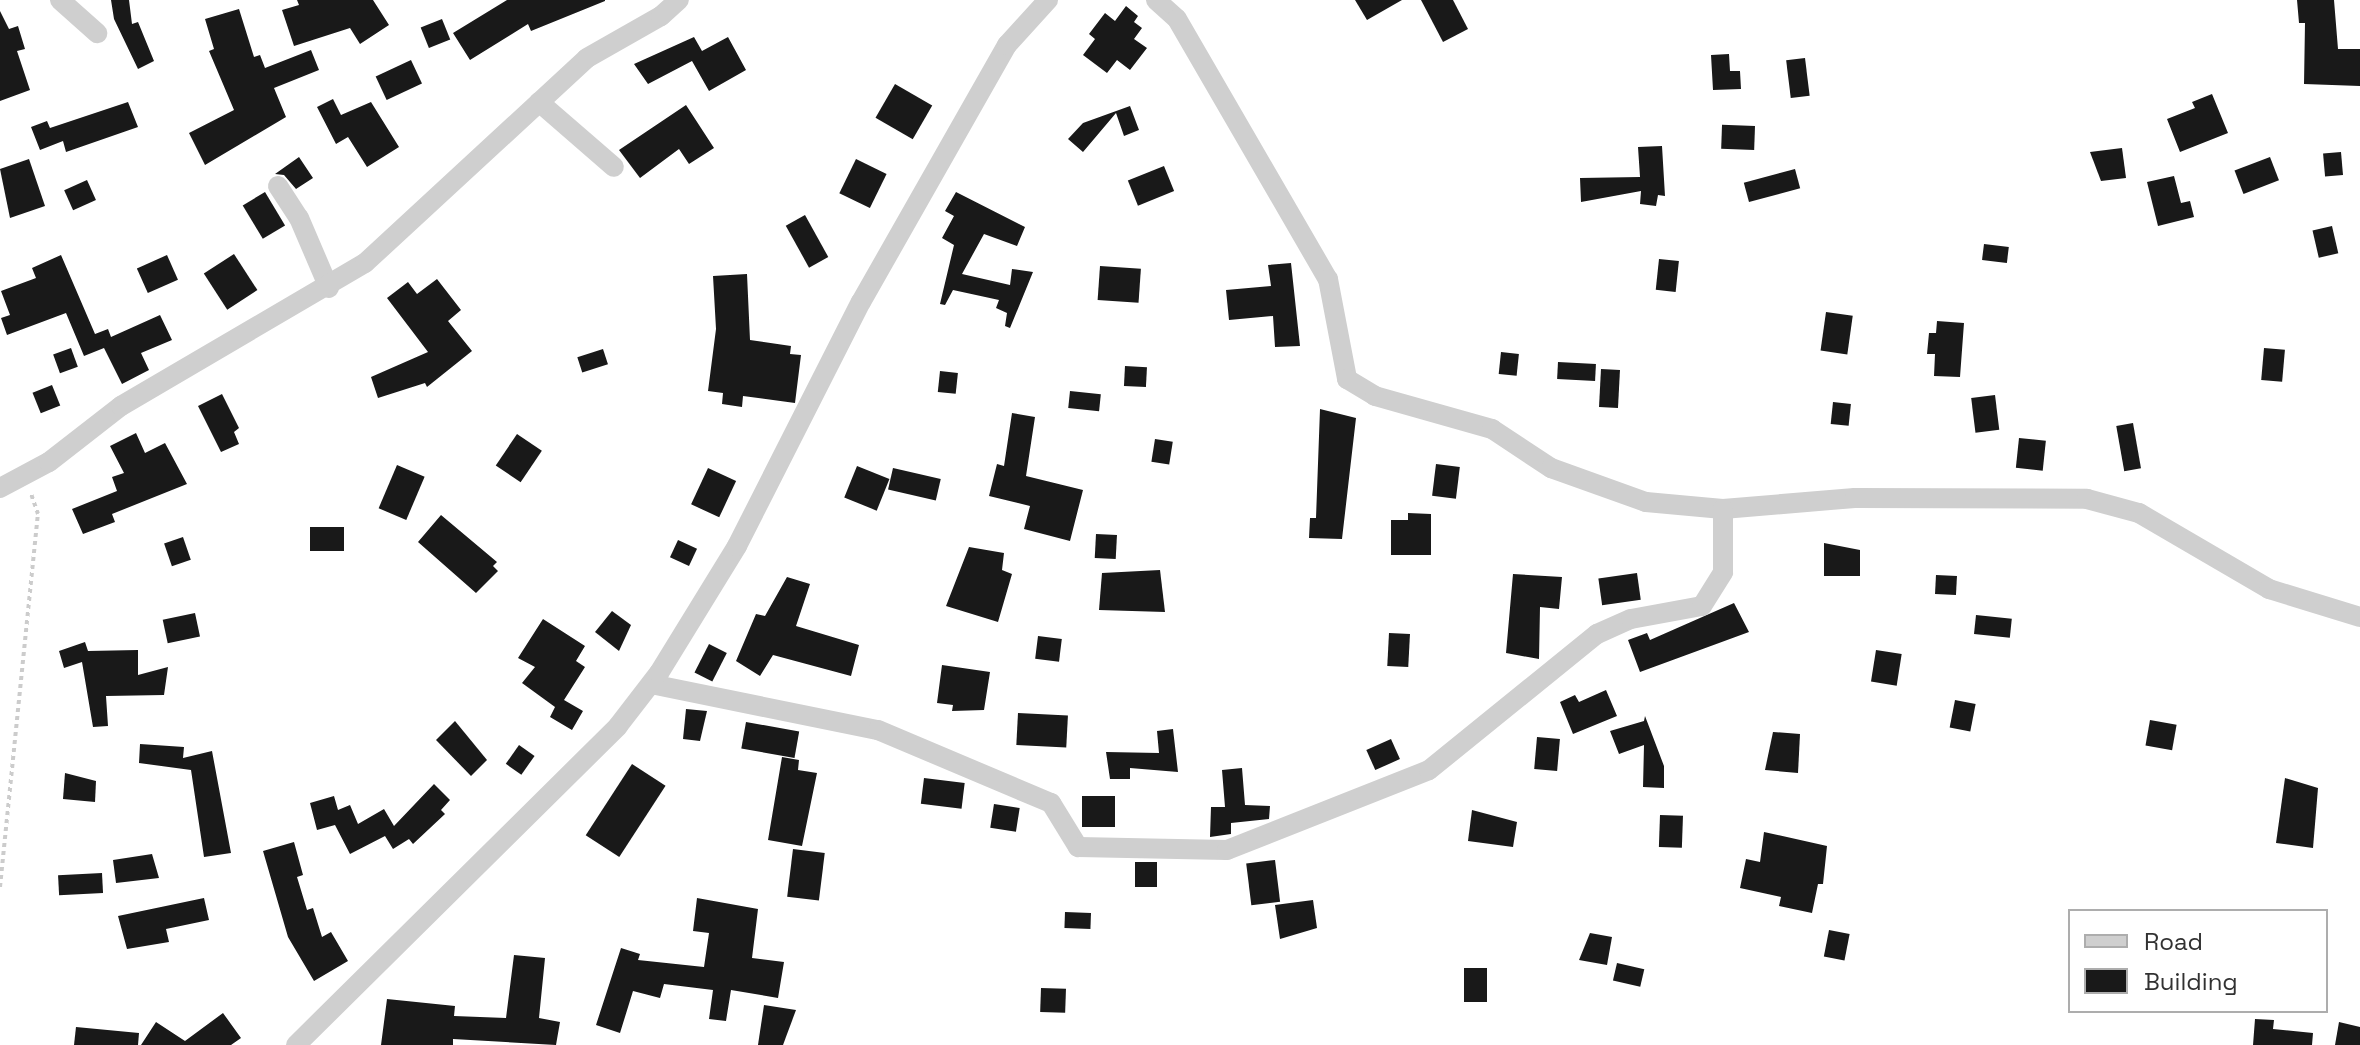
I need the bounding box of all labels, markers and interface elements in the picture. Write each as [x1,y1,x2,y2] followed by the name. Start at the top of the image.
[2068,909,2328,1013] legend
[2144,926,2203,957] text: Road
[2144,966,2238,997] text: Building

